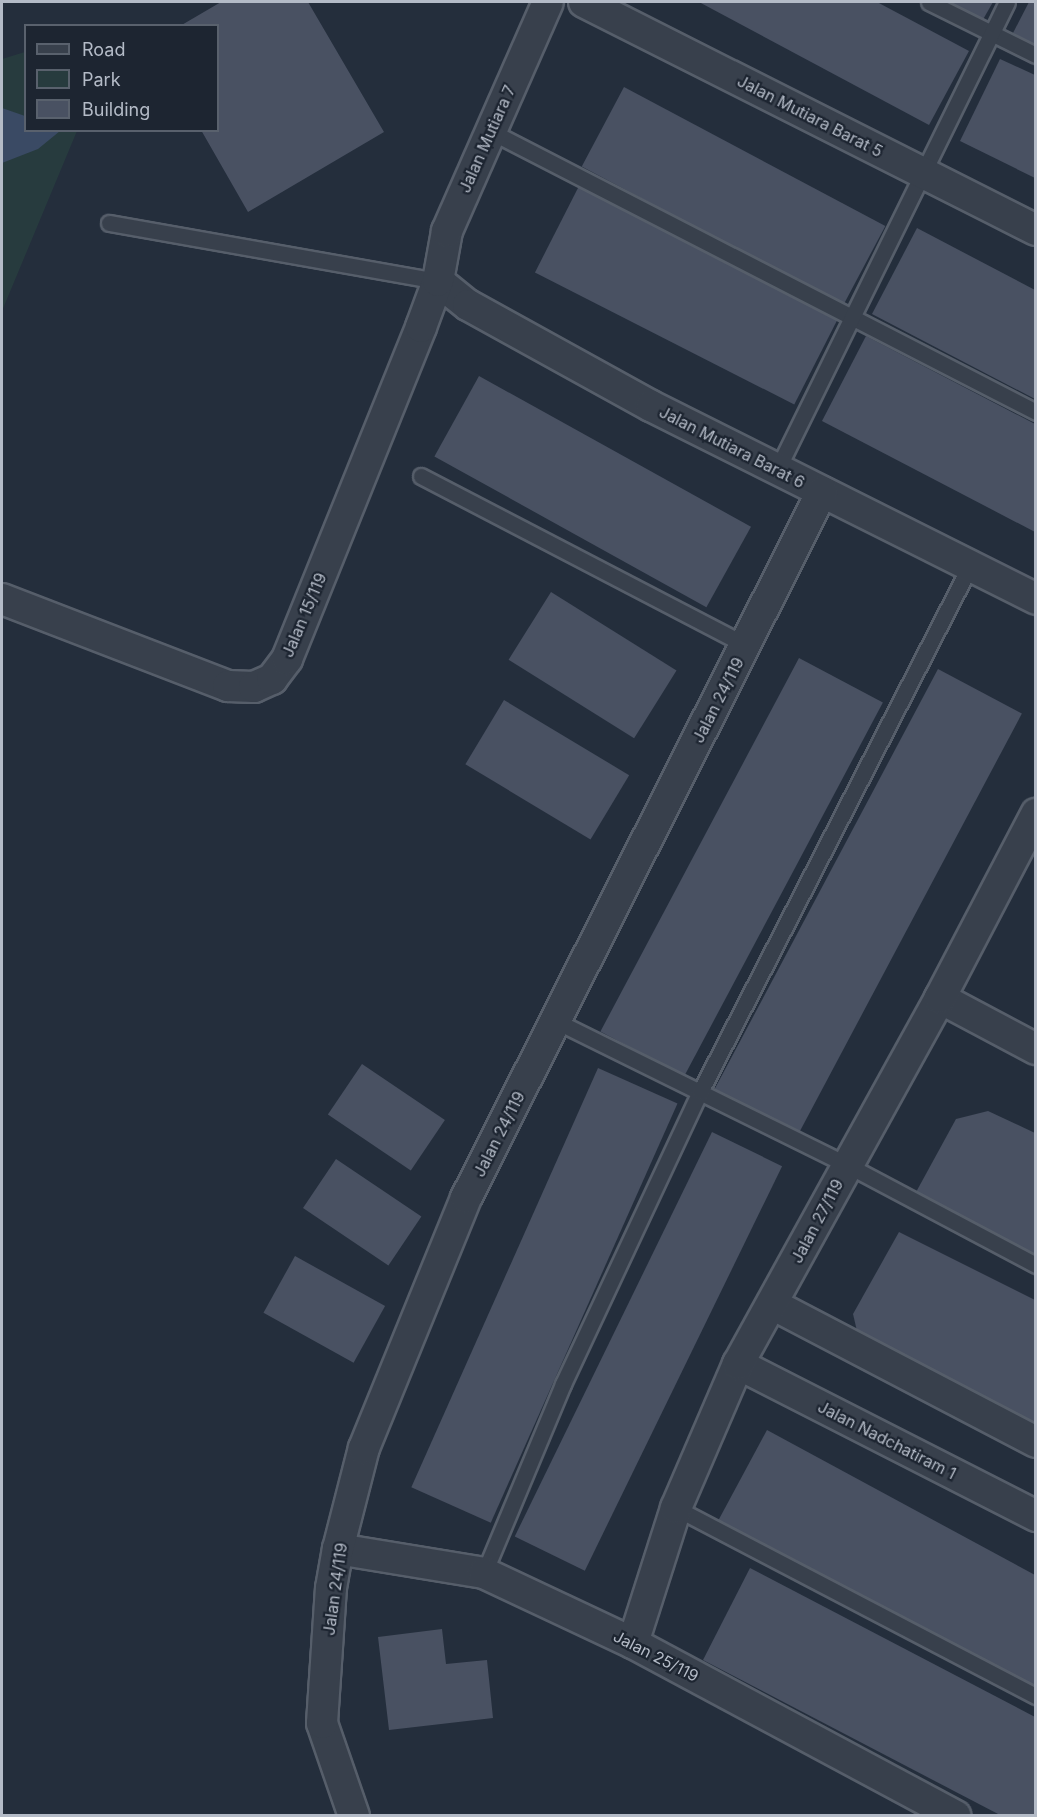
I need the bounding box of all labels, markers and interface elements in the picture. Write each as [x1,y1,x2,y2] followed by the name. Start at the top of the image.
[24,24,219,132] legend
[82,39,125,60] text: Road
[82,69,121,90] text: Park
[734,71,886,161] street label: Jalan Mutiara Barat 5
[455,82,519,196] street label: Jalan Mutiara 7
[82,99,150,120] text: Building
[656,402,808,492] street label: Jalan Mutiara Barat 6
[278,570,330,660] street label: Jalan 15/119
[688,654,748,746] street label: Jalan 24/119
[469,1088,529,1180] street label: Jalan 24/119
[787,1176,847,1266] street label: Jalan 27/119
[815,1397,959,1483] street label: Jalan Nadchatiram 1
[319,1541,351,1637] street label: Jalan 24/119
[610,1626,702,1686] street label: Jalan 25/119

